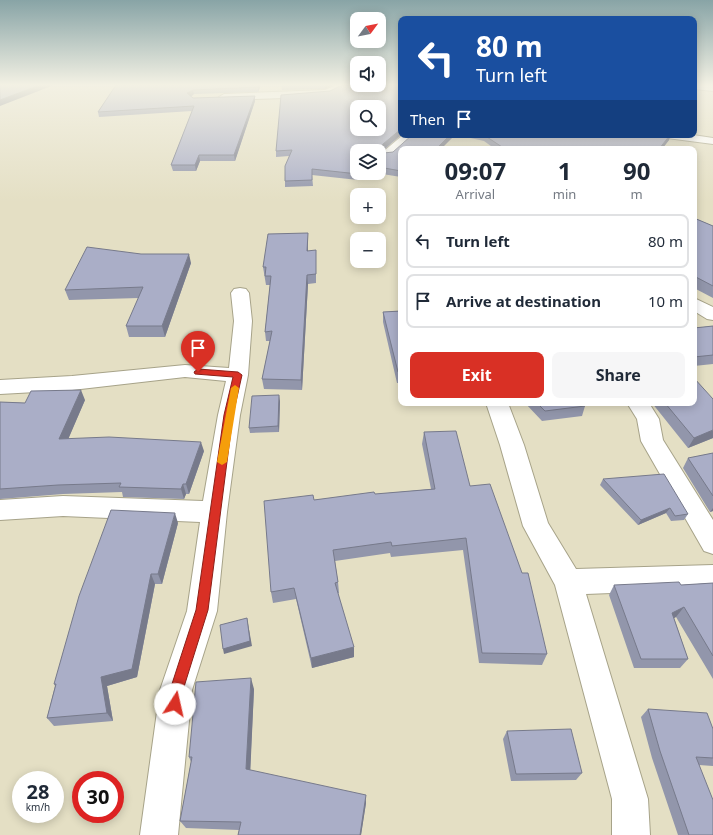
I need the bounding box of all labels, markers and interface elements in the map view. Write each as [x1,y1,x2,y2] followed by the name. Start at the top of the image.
[350,12,386,48] north arrow
[350,12,386,268] map controls
[476,27,543,65] text: 80 m
[410,32,462,84] icon: left
[350,56,386,92] button: sound
[476,63,547,87] text: Turn left
[350,100,386,136] button: search
[453,108,475,130] icon: arrive
[410,109,445,129] text: Then
[350,144,386,180] button: layers
[445,154,506,187] text: 09:07
[558,154,571,187] text: 1
[623,154,650,187] text: 90
[456,185,495,203] text: Arrival
[553,185,576,203] text: min
[631,185,643,203] text: m
[350,188,386,224] button: +
[412,230,434,252] icon: left
[446,231,510,251] text: Turn left
[648,231,683,251] text: 80 m
[350,232,386,268] button: −
[412,290,434,312] icon: arrive
[446,291,601,311] text: Arrive at destination
[648,291,683,311] text: 10 m
[181,331,215,372] pin
[187,337,209,359] icon: arrive
[410,352,544,398] button: Exit
[552,352,685,398] button: Share
[154,683,196,725] position arrow
[72,771,124,823] speed limit sign: 30
[27,778,49,805] text: 28
[26,800,50,814] text: km/h

